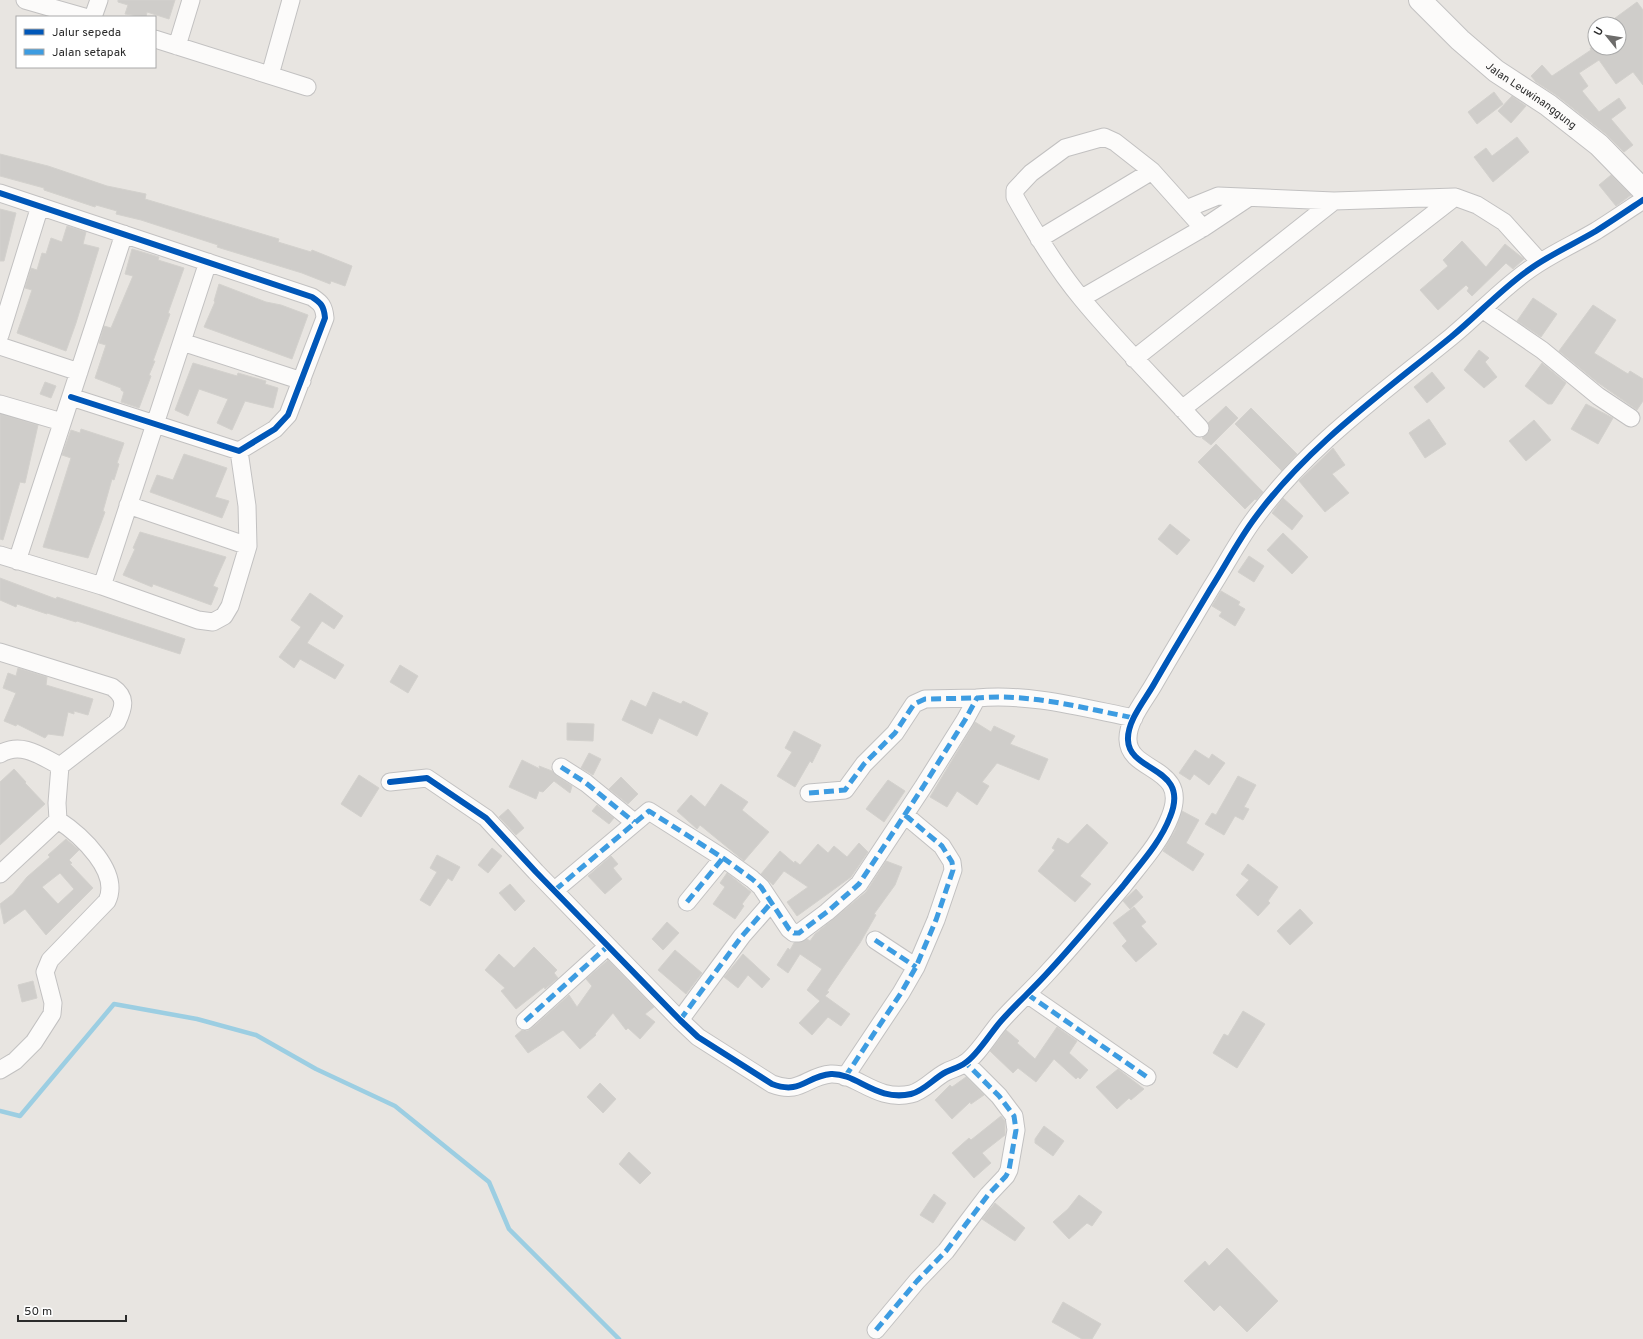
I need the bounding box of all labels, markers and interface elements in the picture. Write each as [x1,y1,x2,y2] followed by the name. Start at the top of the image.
[16,16,156,68] legend
[1587,16,1627,56] north arrow
[52,25,121,41] text: Jalur sepeda
[1591,25,1607,38] text: U
[52,45,126,61] text: Jalan setapak
[1482,59,1579,133] street label: Jalan Leuwinanggung
[18,1297,126,1323] scale bar
[24,1304,52,1320] text: 50 m

